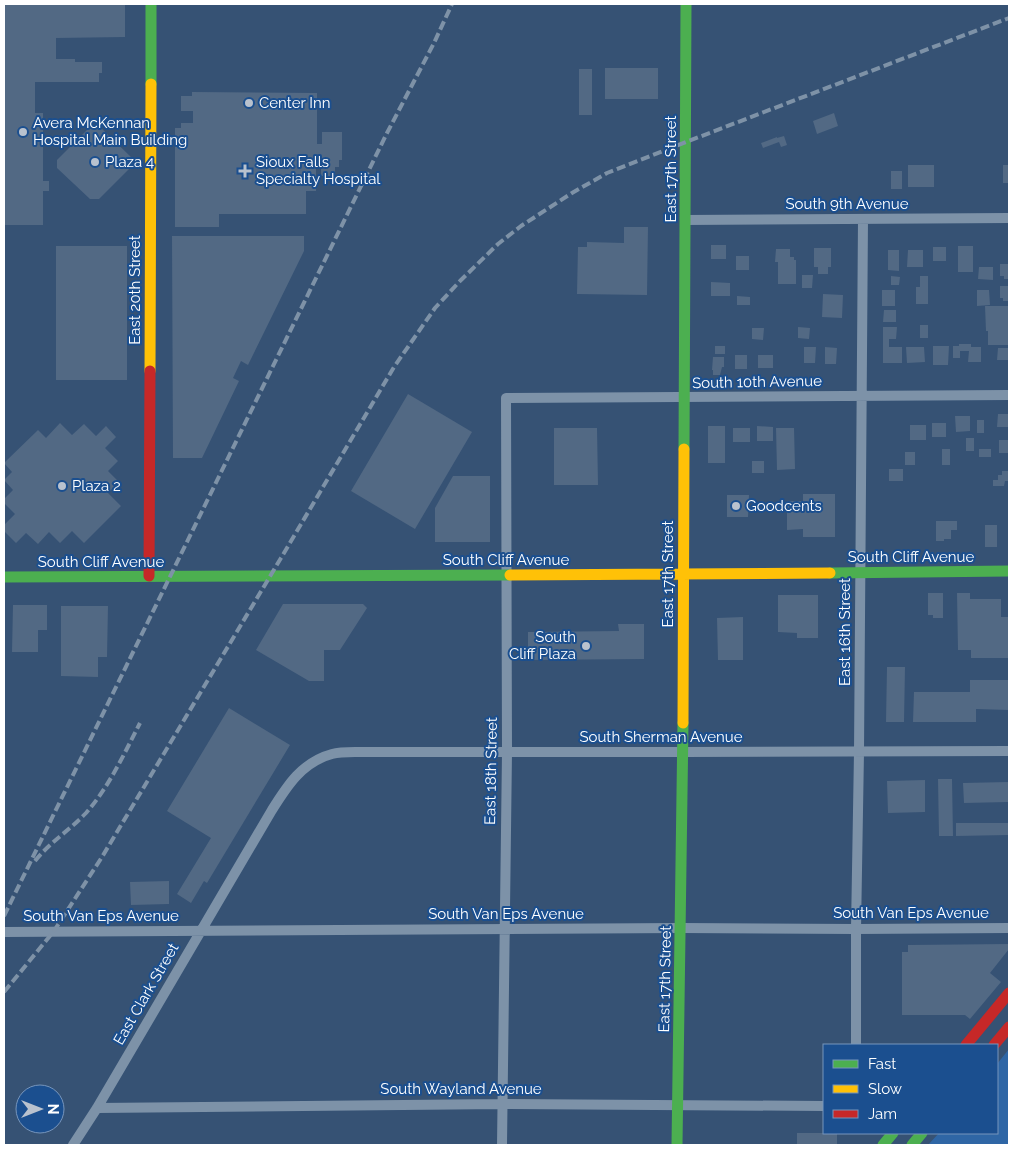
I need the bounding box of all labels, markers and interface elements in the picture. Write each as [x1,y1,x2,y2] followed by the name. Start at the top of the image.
[259,94,330,112] place label: Center Inn
[243,97,255,109] marker: Center Inn
[33,114,187,149] place label: Avera McKennan Hospital Main Building
[662,116,680,222] street label: East 17th Street
[17,126,29,138] marker: Avera McKennan Hospital Main Building
[105,153,154,171] place label: Plaza 4
[256,153,381,188] place label: Sioux Falls Specialty Hospital
[89,156,101,168] marker: Plaza 4
[238,164,252,178] marker: Sioux Falls Specialty Hospital
[785,195,909,213] street label: South 9th Avenue
[126,235,144,345] street label: East 20th Street
[692,372,822,392] street label: South 10th Avenue
[72,477,121,495] place label: Plaza 2
[56,480,68,492] marker: Plaza 2
[746,497,822,515] place label: Goodcents
[730,500,742,512] marker: Goodcents
[659,521,677,627] street label: East 17th Street
[848,548,974,566] street label: South Cliff Avenue
[443,551,569,569] street label: South Cliff Avenue
[38,553,164,571] street label: South Cliff Avenue
[836,578,854,686] street label: East 16th Street
[509,628,576,663] place label: South Cliff Plaza
[580,640,592,652] marker: South Cliff Plaza
[481,717,501,825] street label: East 18th Street
[579,728,743,746] street label: South Sherman Avenue
[833,904,989,922] street label: South Van Eps Avenue
[428,905,584,923] street label: South Van Eps Avenue
[23,907,179,925] street label: South Van Eps Avenue
[655,925,675,1033] street label: East 17th Street
[110,940,182,1048] street label: East Clark Street
[823,1044,998,1134] legend
[868,1055,896,1073] text: Fast
[380,1080,542,1098] street label: South Wayland Avenue
[868,1080,902,1098] text: Slow
[15,1084,65,1134] north arrow
[45,1104,61,1114] text: N
[868,1105,897,1123] text: Jam

